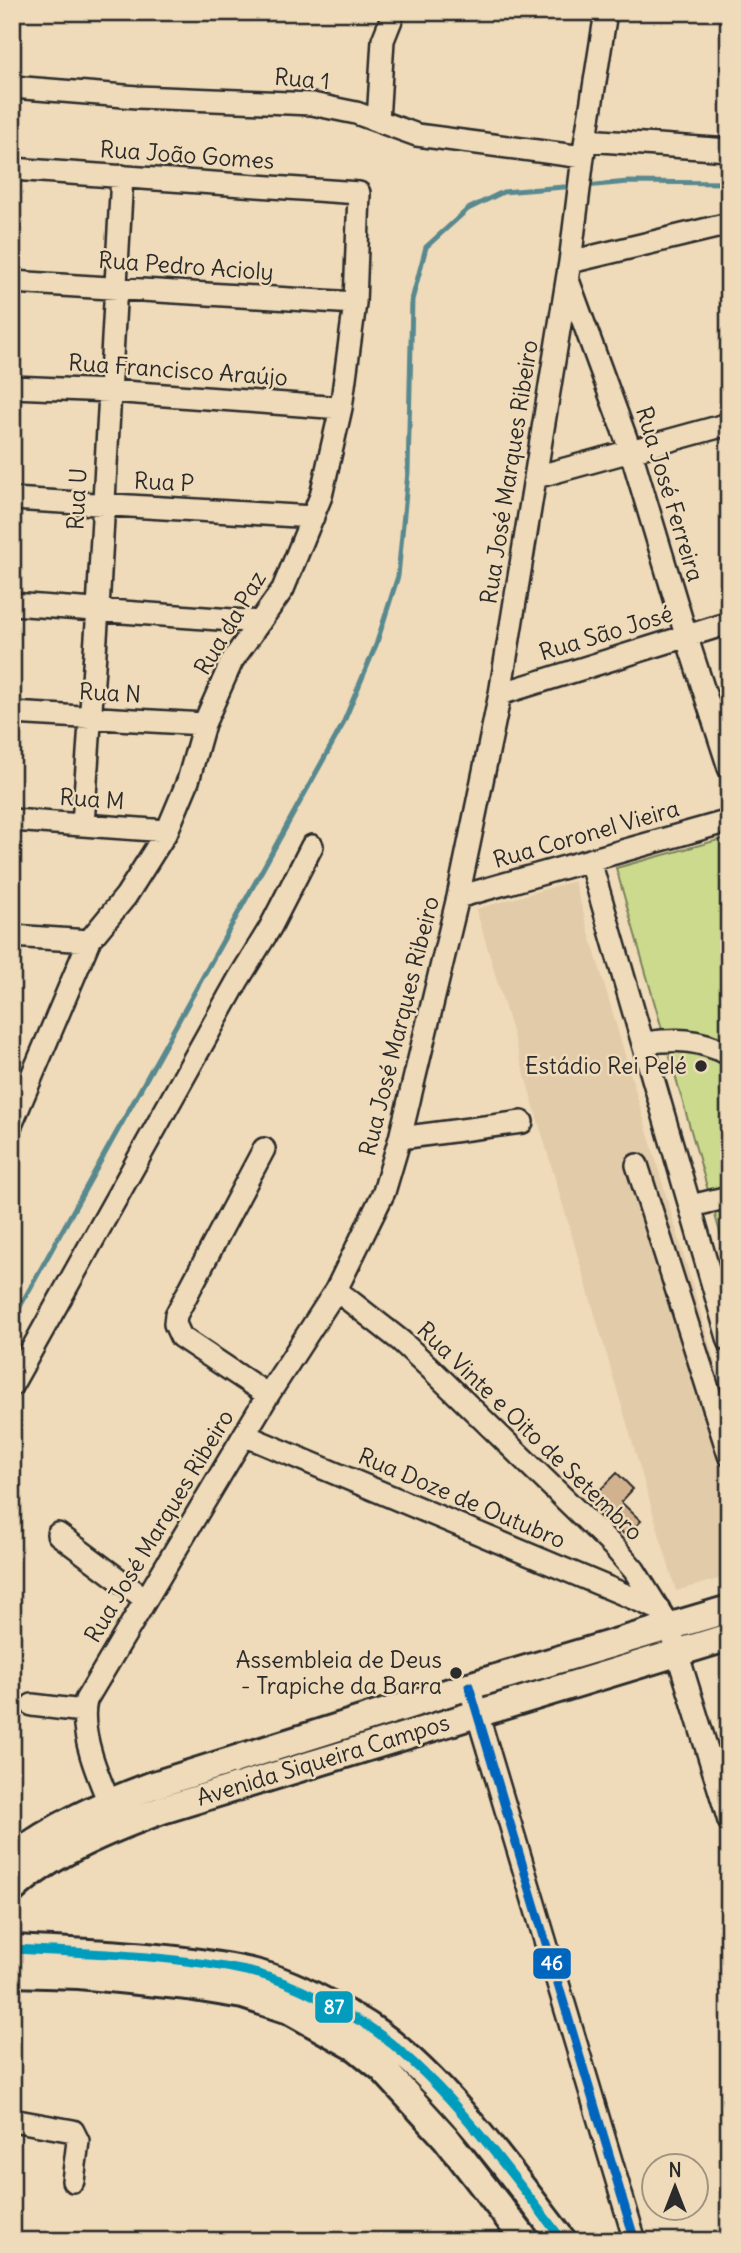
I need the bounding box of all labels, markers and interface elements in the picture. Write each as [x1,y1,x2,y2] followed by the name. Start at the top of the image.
[273,62,331,95] street label: Rua 1
[99,134,275,175] street label: Rua João Gomes
[97,245,275,286] street label: Rua Pedro Acioly
[473,338,544,606] street label: Rua José Marques Ribeiro
[67,347,289,392] street label: Rua Francisco Araújo
[630,403,711,585] street label: Rua José Ferreira
[133,465,195,498] street label: Rua P
[60,467,93,531] street label: Rua U
[187,566,272,680] street label: Rua da Paz
[536,598,676,667] street label: Rua São José
[78,676,142,709] street label: Rua N
[59,782,126,815] street label: Rua M
[490,793,682,874] street label: Rua Coronel Vieira
[352,893,445,1159] street label: Rua José Marques Ribeiro
[525,1051,687,1080] place label: Estádio Rei Pelé
[693,1058,709,1074] marker: Estádio Rei Pelé
[411,1315,649,1546] street label: Rua Vinte e Oito de Setembro
[77,1404,240,1647] street label: Rua José Marques Ribeiro
[354,1441,570,1554] street label: Rua Doze de Outubro
[236,1645,442,1700] place label: Assembleia de Deus - Trapiche da Barra
[448,1665,464,1681] marker: Assembleia de Deus - Trapiche da Barra
[193,1707,453,1812] street label: Avenida Siqueira Campos
[532,1947,572,1980] line badge: 46
[541,1951,563,1975] text: 46
[314,1990,354,2024] line badge: 87
[324,1995,345,2019] text: 87
[640,2152,710,2222] north arrow
[668,2158,682,2182] text: N

